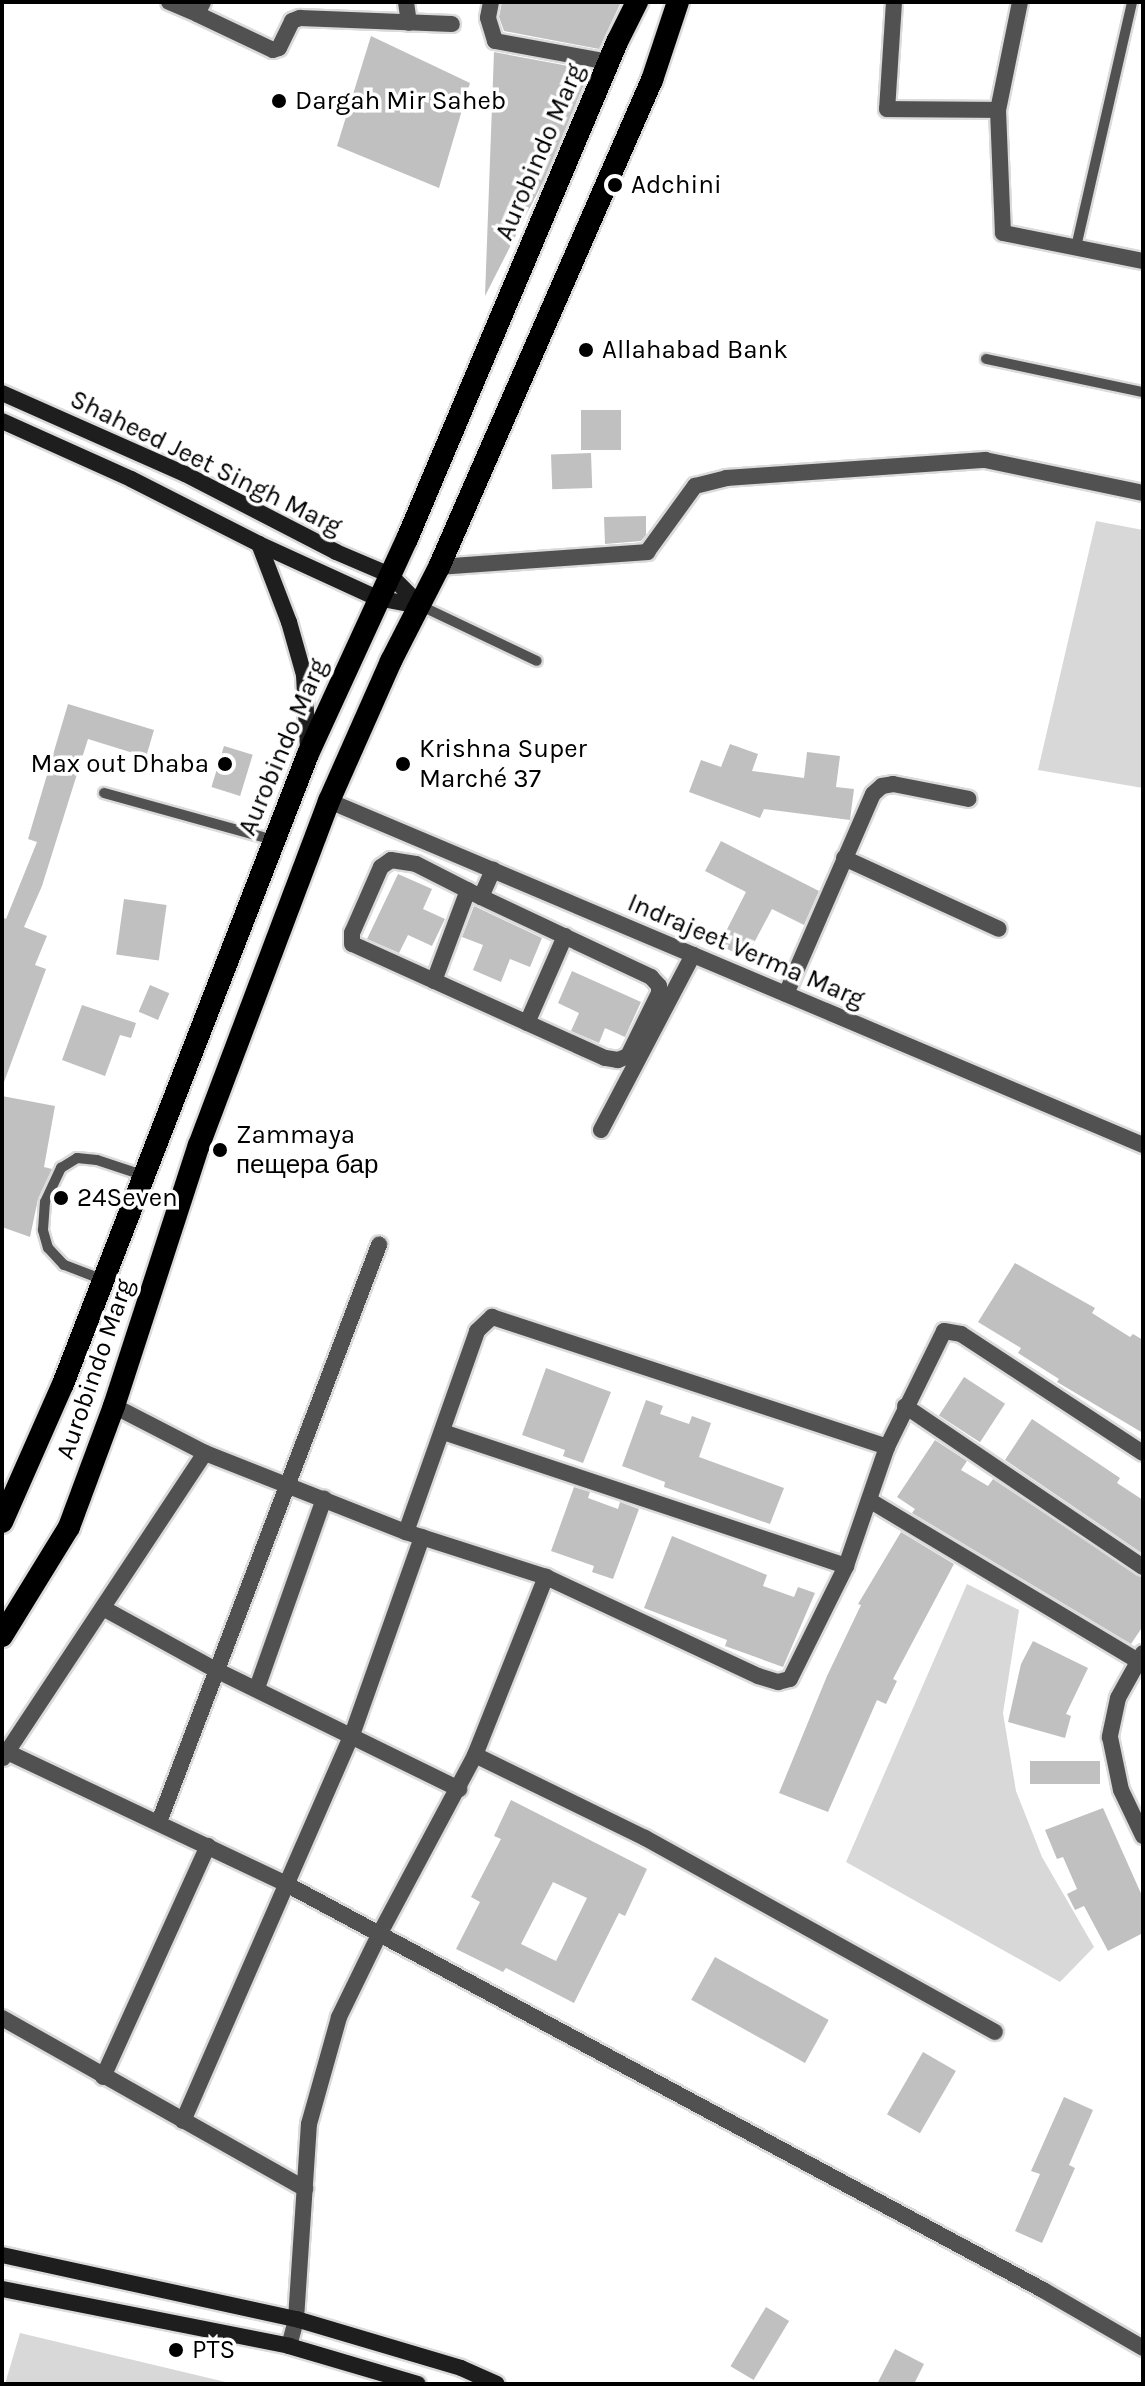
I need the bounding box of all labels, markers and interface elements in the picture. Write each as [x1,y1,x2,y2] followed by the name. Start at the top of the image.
[489,59,591,245] street label: Aurobindo Marg
[295,85,506,117] place label: Dargah Mir Saheb
[270,92,288,110] marker: Dargah Mir Saheb
[631,169,722,201] place label: Adchini
[606,176,624,194] marker: Adchini
[602,334,788,366] place label: Allahabad Bank
[577,341,595,359] marker: Allahabad Bank
[65,384,347,542] street label: Shaheed Jeet Singh Marg
[232,654,334,840] street label: Aurobindo Marg
[419,733,587,794] place label: Krishna Super Marché 37
[30,748,209,780] place label: Max out Dhaba
[216,755,234,773] marker: Max out Dhaba
[394,755,412,773] marker: Krishna Super Marché 37
[623,887,869,1015] street label: Indrajeet Verma Marg
[236,1119,378,1180] place label: Zammaya пещера бар
[211,1141,229,1159] marker: Zammaya пещера бар
[77,1182,178,1214] place label: 24Seven
[52,1189,70,1207] marker: 24Seven
[49,1275,141,1463] street label: Aurobindo Marg
[192,2334,235,2366] place label: PTS
[167,2341,185,2359] marker: PTS

